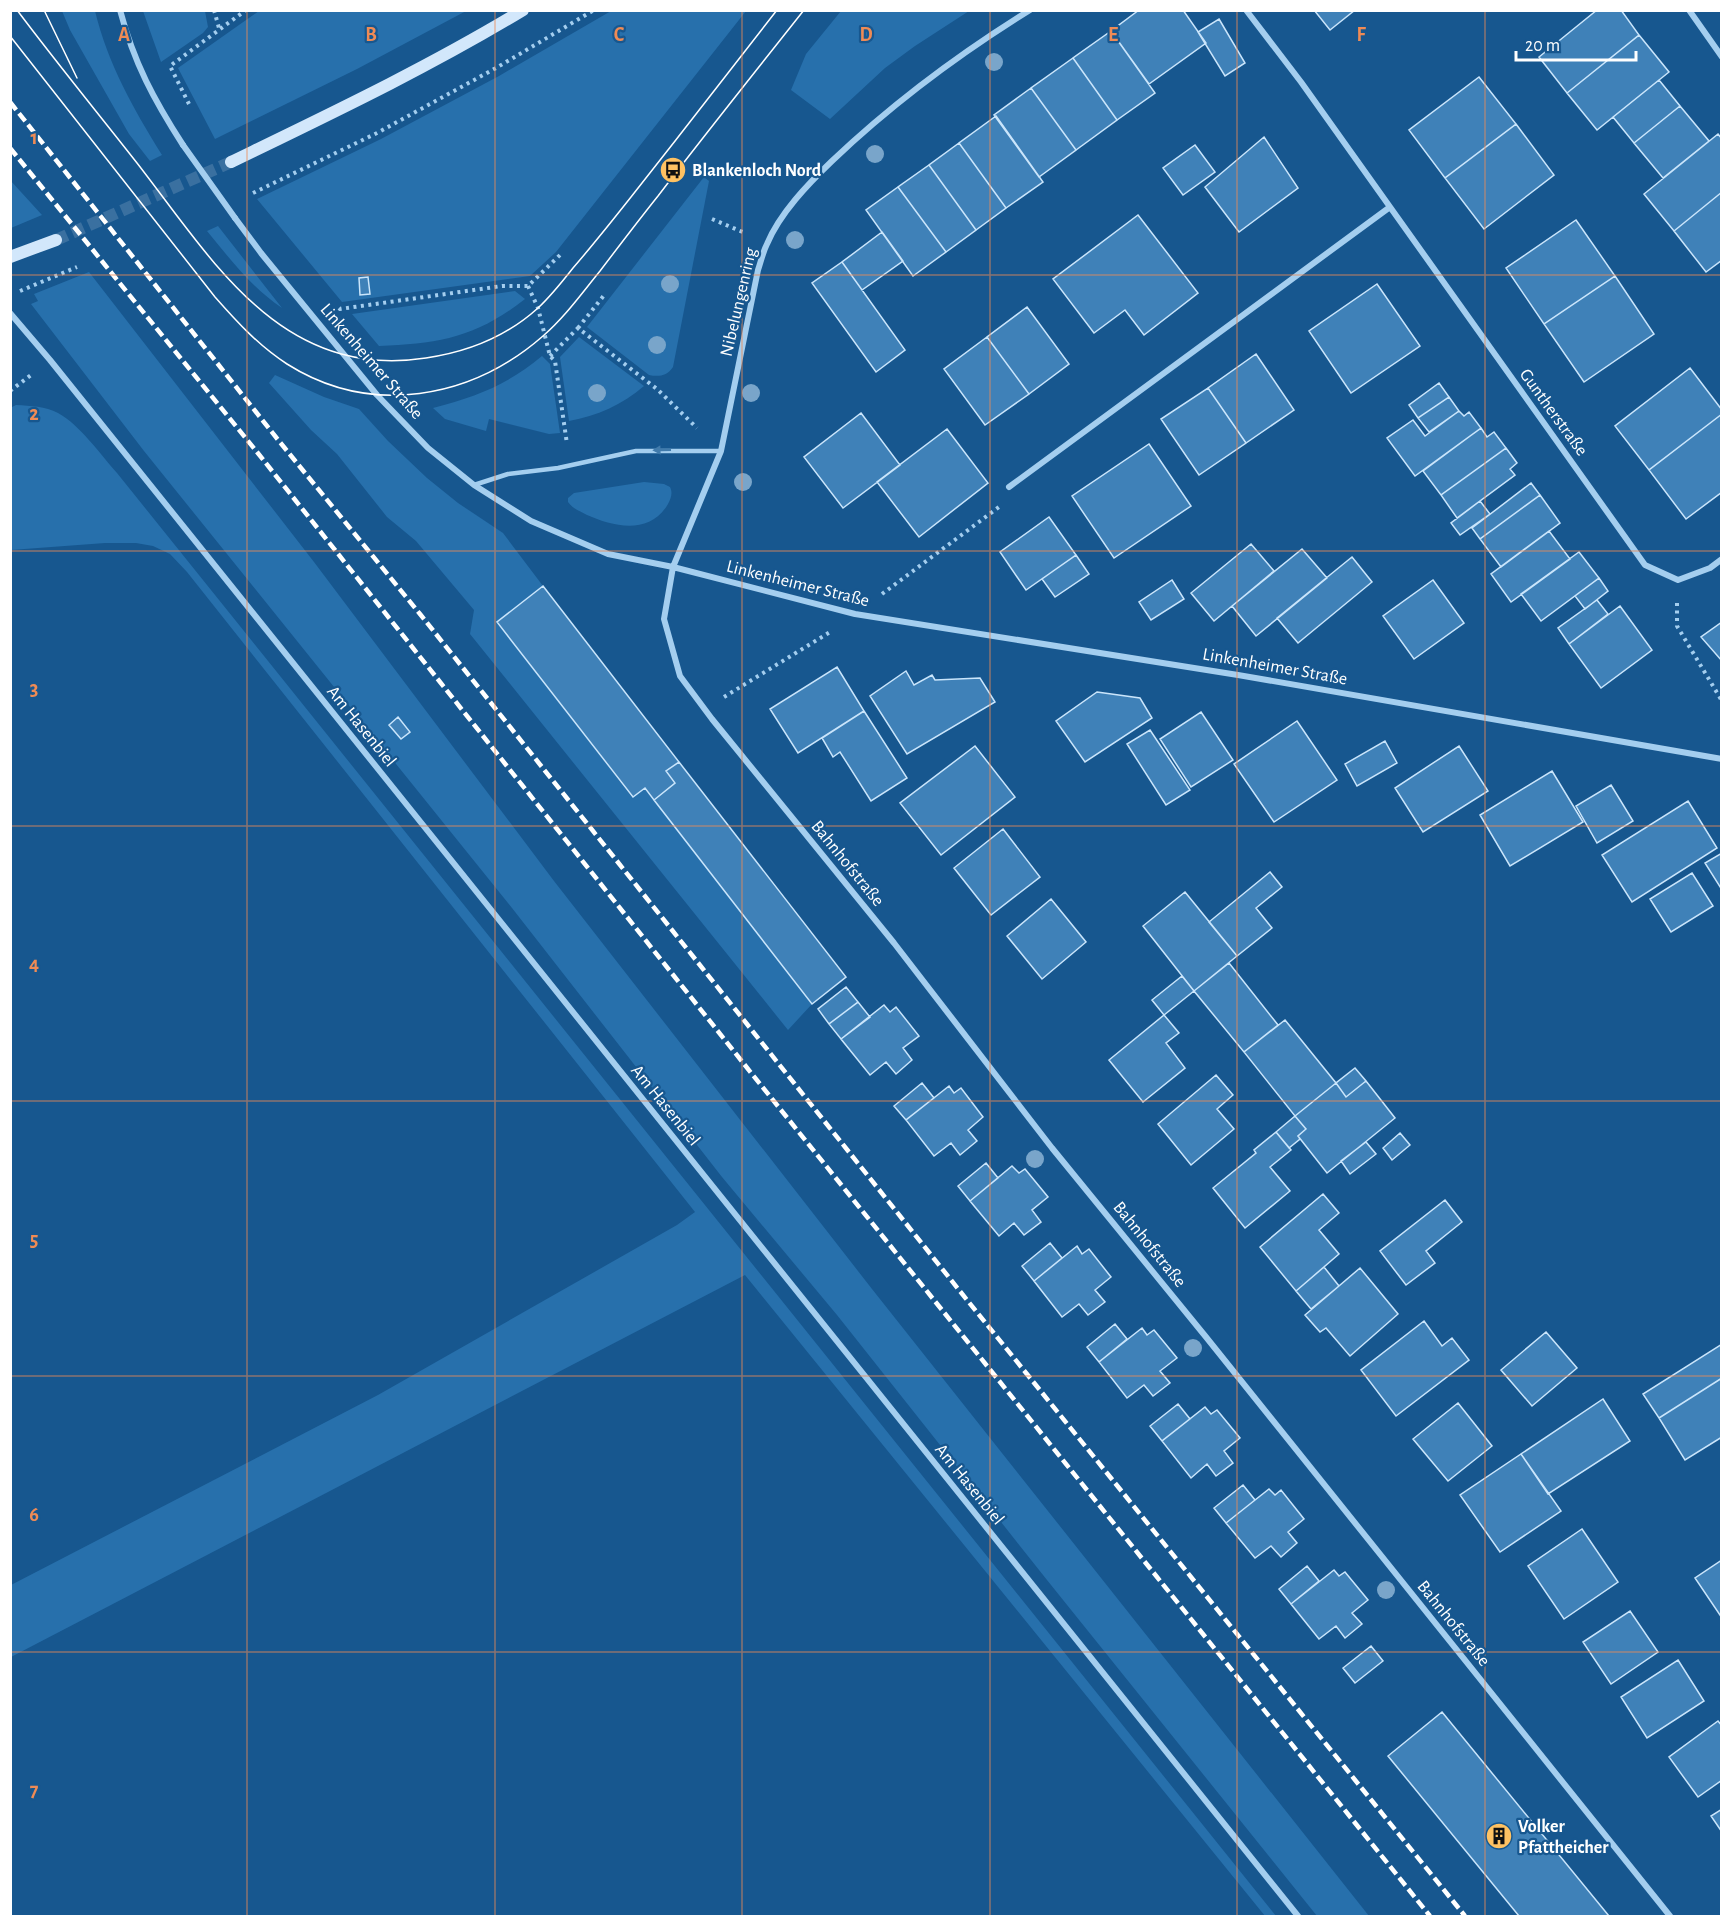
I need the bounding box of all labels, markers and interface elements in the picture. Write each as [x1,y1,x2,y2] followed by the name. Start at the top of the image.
[1516,24,1636,62] scale bar
[118,25,130,45] text: A
[365,25,377,45] text: B
[614,25,625,45] text: C
[859,25,873,45] text: D
[1108,25,1118,45] text: E
[1356,25,1366,45] text: F
[1525,37,1560,55] text: 20 m
[30,128,38,148] text: 1
[658,155,688,185] bus stop icon: Blankenloch Nord
[692,162,822,180] place label: Blankenloch Nord
[718,246,760,358] street label: Nibelungenring
[316,300,426,423] street label: Linkenheimer Straße
[1516,366,1591,459] street label: Guntherstraße
[29,404,39,424] text: 2
[653,446,672,455] one-way arrow
[724,558,871,610] street label: Linkenheimer Straße
[1201,645,1349,689] street label: Linkenheimer Straße
[30,679,38,699] text: 3
[323,683,399,771] street label: Am Hasenbiel
[807,817,887,910] street label: Bahnhofstraße
[29,954,39,974] text: 4
[627,1062,703,1150] street label: Am Hasenbiel
[1109,1198,1189,1291] street label: Bahnhofstraße
[30,1230,38,1250] text: 5
[931,1441,1007,1529] street label: Am Hasenbiel
[29,1505,39,1525] text: 6
[1413,1577,1493,1670] street label: Bahnhofstraße
[30,1780,39,1800] text: 7
[1518,1818,1609,1857] place label: Volker Pfattheicher
[1484,1821,1514,1851] building icon: Volker Pfattheicher

